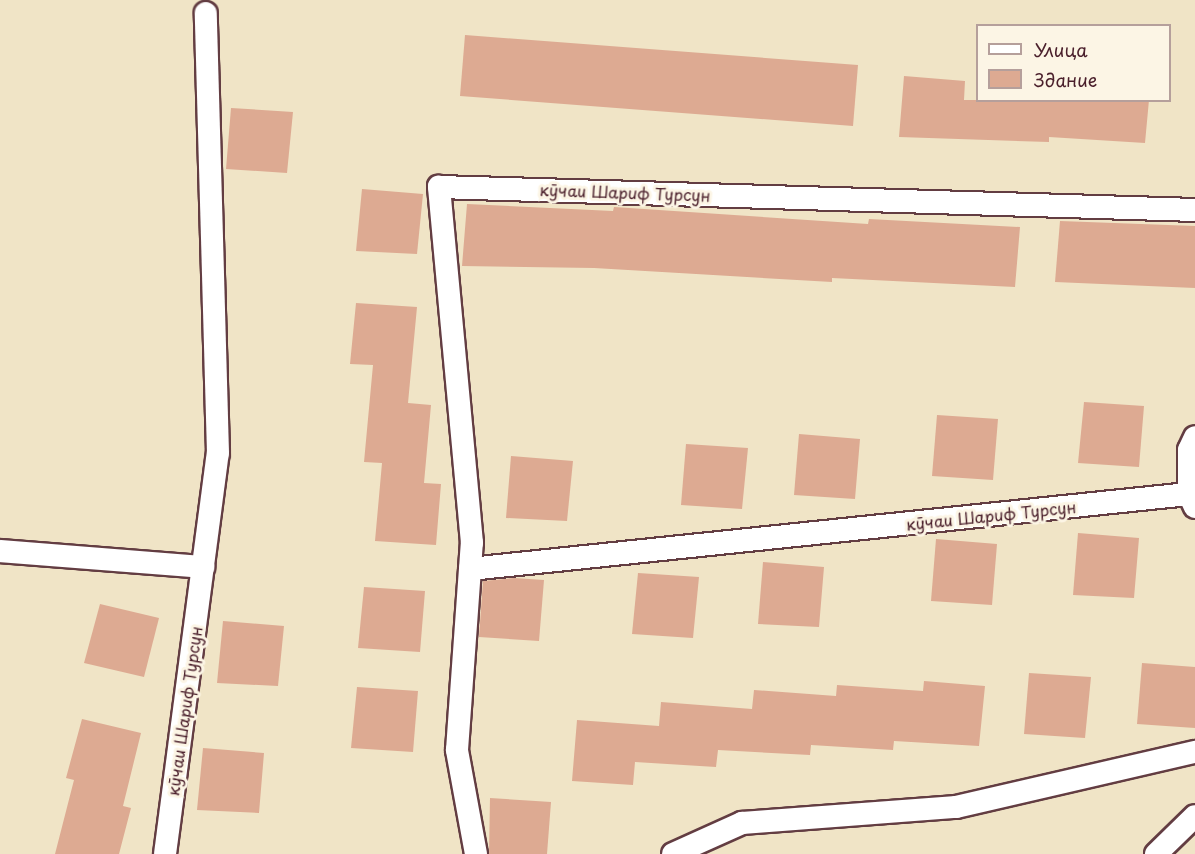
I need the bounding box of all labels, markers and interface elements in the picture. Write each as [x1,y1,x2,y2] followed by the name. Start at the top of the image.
[976,24,1171,102] legend
[1034,36,1088,63] text: Улица
[1034,66,1097,93] text: Здание
[539,179,711,205] street label: кӯчаи Шариф Турсун
[904,496,1078,534] street label: кӯчаи Шариф Турсун
[163,624,205,798] street label: кӯчаи Шариф Турсун

